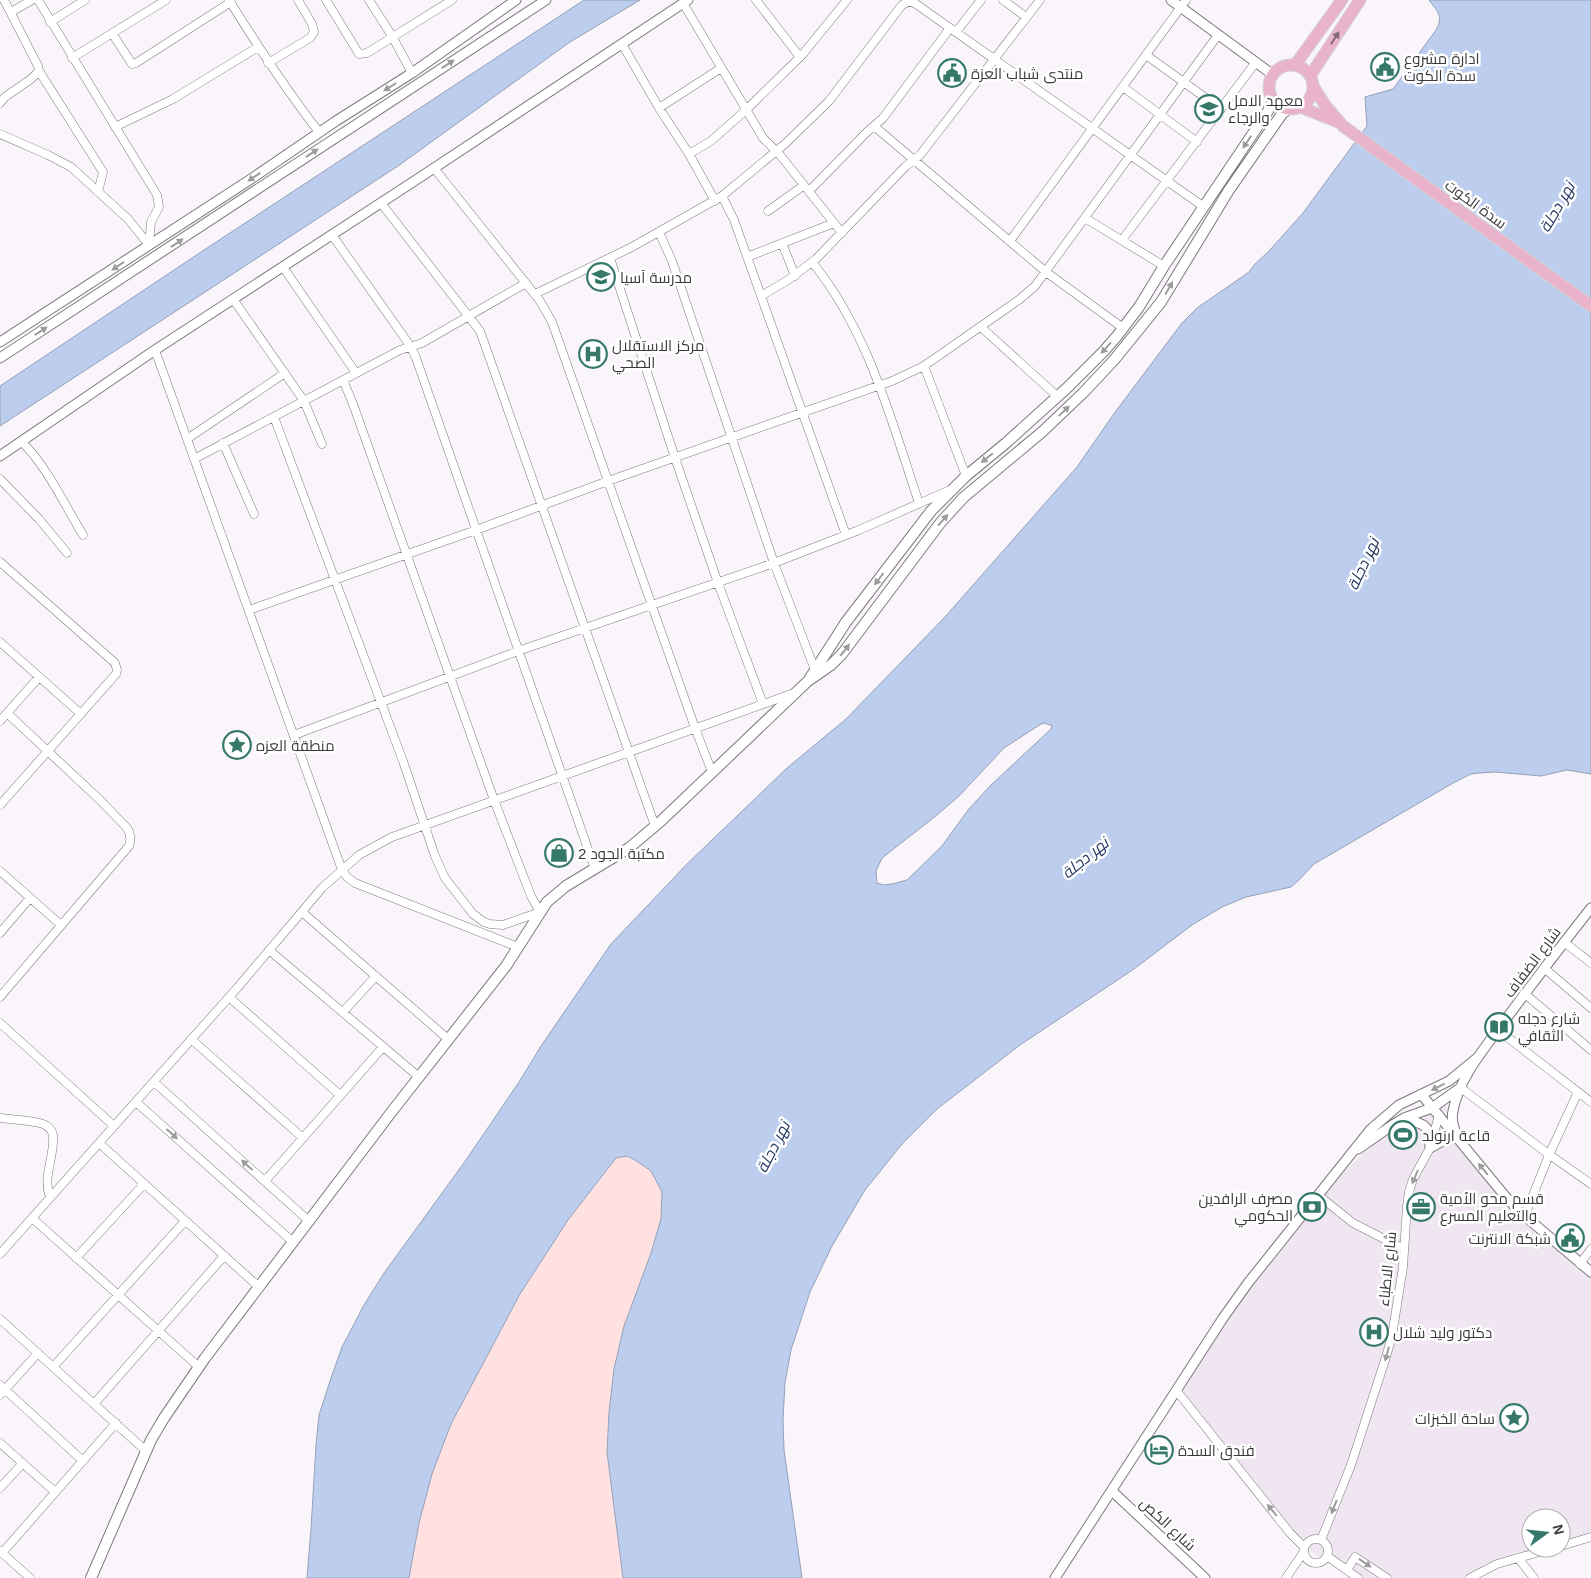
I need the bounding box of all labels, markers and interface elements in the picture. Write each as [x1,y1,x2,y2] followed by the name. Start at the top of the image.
[1330,31,1339,44] one-way arrow
[1404,50,1479,85] place label: ادارة مشروع سدة الكوت
[1370,52,1400,82] public building icon: ادارة مشروع سدة الكوت
[937,58,967,88] public building icon: منتدى شباب العزة
[442,59,455,69] one-way arrow
[971,65,1083,84] place label: منتدى شباب العزة
[383,83,396,92] one-way arrow
[1228,92,1303,127] place label: معهد الامل والرجاء
[1194,94,1224,124] school or university icon: معهد الامل والرجاء
[1243,135,1252,149] one-way arrow
[306,148,319,158] one-way arrow
[248,172,261,182] one-way arrow
[1441,176,1510,233] street label: سدة الكوت
[1536,178,1580,236] water label: نهر دجلة
[170,238,184,248] one-way arrow
[112,261,125,271] one-way arrow
[586,262,616,292] school or university icon: مدرسة آسيا
[620,269,692,287] place label: مدرسة آسيا
[1165,281,1173,296] one-way arrow
[34,326,47,336] one-way arrow
[612,337,704,375] place label: مركز الاستقلال الصحي
[578,339,608,369] hospital icon: مركز الاستقلال الصحي
[1100,341,1112,353] one-way arrow
[1057,405,1069,417] one-way arrow
[981,453,994,464] one-way arrow
[938,514,949,527] one-way arrow
[1344,534,1384,593] water label: نهر دجلة
[874,572,884,586] one-way arrow
[840,643,851,656] one-way arrow
[222,730,252,760] place icon: منطقة العزه
[256,737,335,755] place label: منطقة العزه
[1058,833,1114,883] water label: نهر دجلة
[544,838,574,868] shop icon: مكتبة الجود 2
[578,845,665,863] place label: مكتبة الجود 2
[1500,923,1566,1002] street label: شارع الضفاف
[1518,1010,1580,1048] place label: شارع دجله الثقافي
[1484,1012,1514,1042] library icon: شارع دجله الثقافي
[1430,1082,1445,1091] one-way arrow
[753,1117,795,1176] water label: نهر دجلة
[1388,1120,1418,1150] sports icon: قاعة ارنولد
[1422,1127,1490,1145] place label: قاعة ارنولد
[165,1129,178,1140] one-way arrow
[241,1159,253,1171] one-way arrow
[1477,1163,1488,1176] one-way arrow
[1410,1170,1418,1184] one-way arrow
[1199,1190,1293,1228] place label: مصرف الرافدين الحكومي
[1440,1190,1544,1227] place label: قسم محو الأمية والتعليم المسرع
[1297,1192,1327,1222] bank icon: مصرف الرافدين الحكومي
[1406,1192,1436,1222] office icon: قسم محو الأمية والتعليم المسرع
[1555,1223,1585,1253] public building icon: شبكة الانترنت
[1469,1230,1551,1248] place label: شبكة الانترنت
[1375,1231,1402,1308] street label: شارع الاطباء
[1359,1317,1389,1347] hospital icon: دكتور وليد شلال
[1393,1324,1492,1342] place label: دكتور وليد شلال
[1383,1346,1391,1361] one-way arrow
[1499,1403,1529,1433] place icon: ساحة الخبزات
[1415,1410,1495,1428] place label: ساحة الخبزات
[1144,1435,1174,1465] hotel icon: فندق السدة
[1178,1442,1255,1461] place label: فندق السدة
[1135,1494,1199,1556] street label: شارع الكص
[1330,1500,1338,1515] one-way arrow
[1266,1504,1277,1517] one-way arrow
[1521,1508,1571,1558] north arrow
[1550,1523,1568,1537] text: N
[1358,1558,1371,1568] one-way arrow

